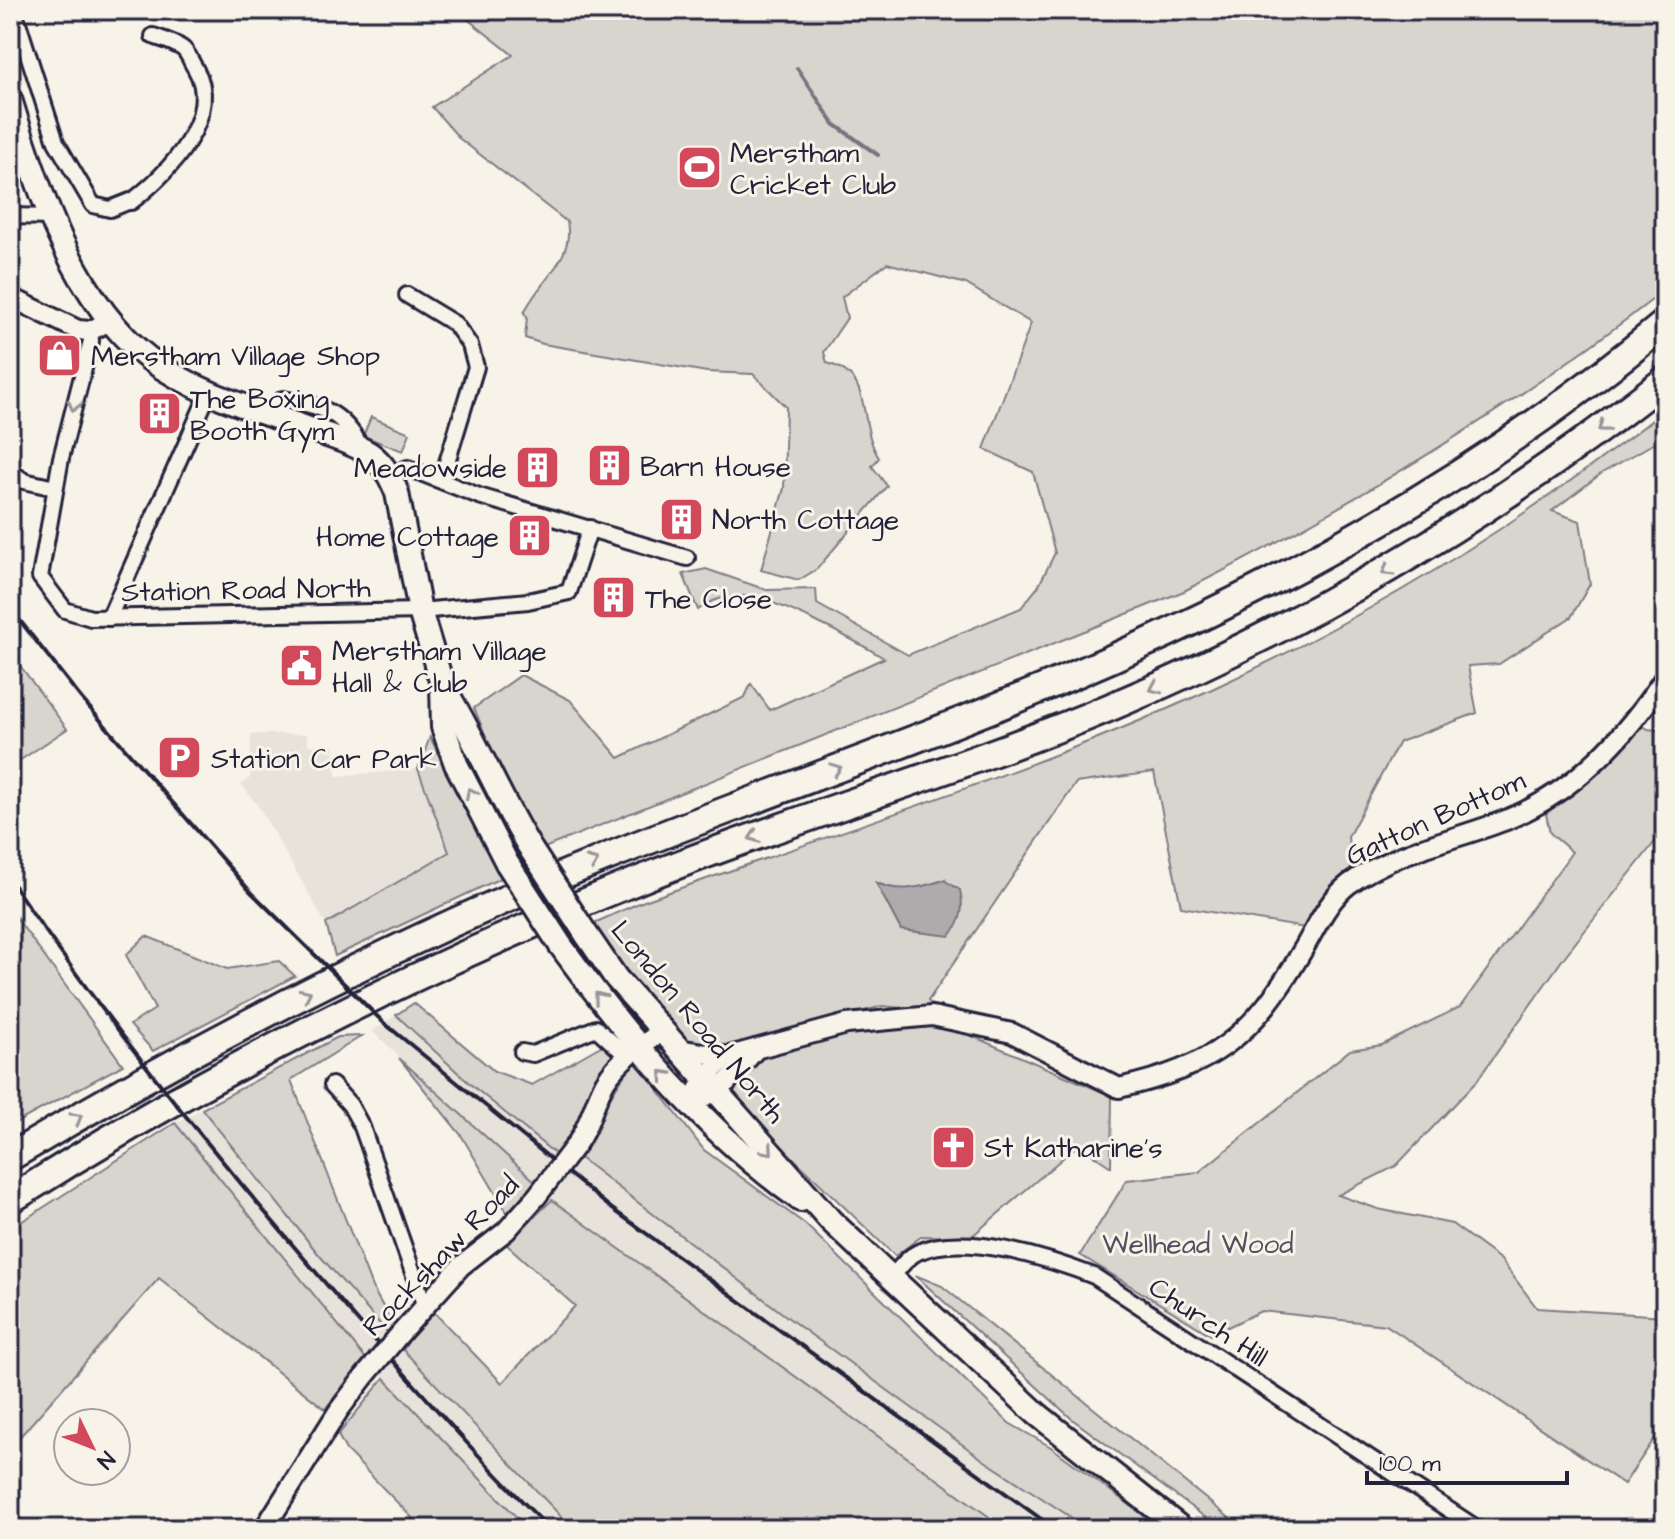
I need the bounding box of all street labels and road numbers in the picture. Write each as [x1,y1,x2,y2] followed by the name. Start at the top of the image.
[121,569,371,612] street label: Station Road North
[1339,761,1532,875] street label: Gatton Bottom
[601,912,794,1132] street label: London Road North
[354,1167,528,1345] street label: Rockshaw Road
[1141,1268,1276,1376] street label: Church Hill

